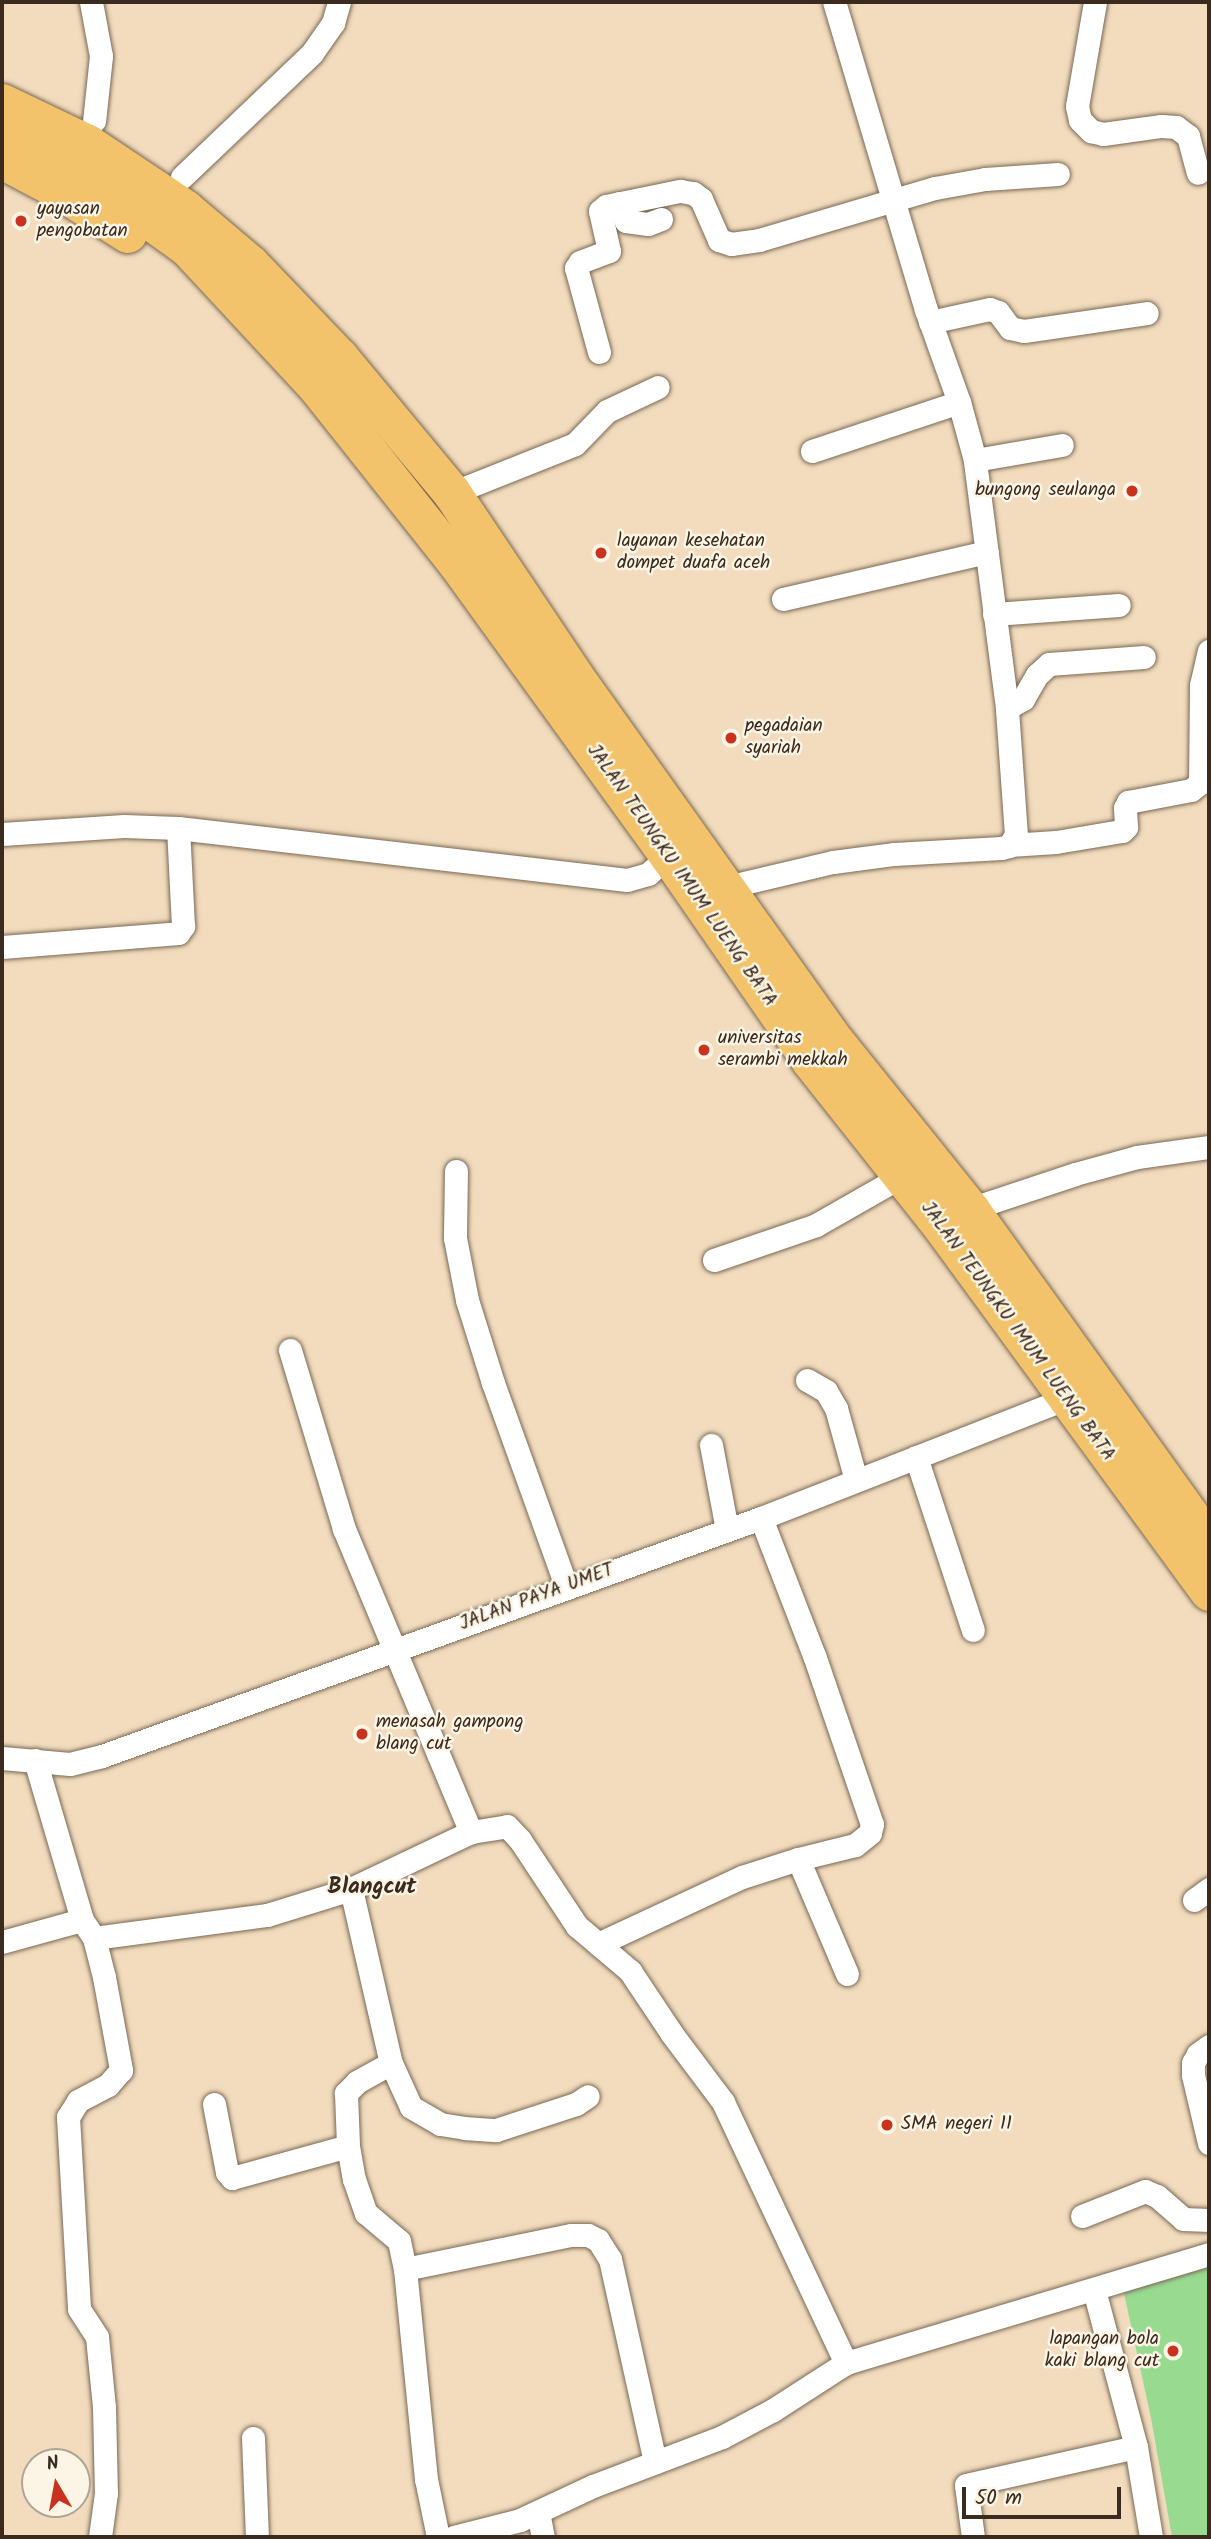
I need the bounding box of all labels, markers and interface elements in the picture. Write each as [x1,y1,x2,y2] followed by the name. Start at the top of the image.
[37,199,128,243] place label: yayasan pengobatan
[11,211,31,231] marker: yayasan pengobatan
[975,480,1116,502] place label: bungong seulanga
[1122,481,1142,501] marker: bungong seulanga
[617,531,770,575] place label: layanan kesehatan dompet duafa aceh
[591,543,611,563] marker: layanan kesehatan dompet duafa aceh
[745,716,823,760] place label: pegadaian syariah
[723,730,739,746] marker: pegadaian syariah
[581,740,781,1012] street label: JALAN TEUNGKU IMUM LUENG BATA
[718,1028,848,1072] place label: universitas serambi mekkah
[696,1042,712,1058] marker: universitas serambi mekkah
[915,1198,1119,1466] street label: JALAN TEUNGKU IMUM LUENG BATA
[457,1560,617,1636] street label: JALAN PAYA UMET
[376,1712,523,1756] place label: menasah gampong blang cut
[354,1726,370,1742] marker: menasah gampong blang cut
[328,1873,416,1901] district label: Blangcut
[901,2114,1012,2136] place label: SMA negeri 11
[879,2117,895,2133] marker: SMA negeri 11
[1045,2329,1159,2373] place label: lapangan bola kaki blang cut
[1165,2343,1181,2359] marker: lapangan bola kaki blang cut
[21,2448,91,2518] north arrow
[44,2448,61,2480] text: N
[966,2472,1125,2516] scale bar
[975,2482,1022,2515] text: 50 m

